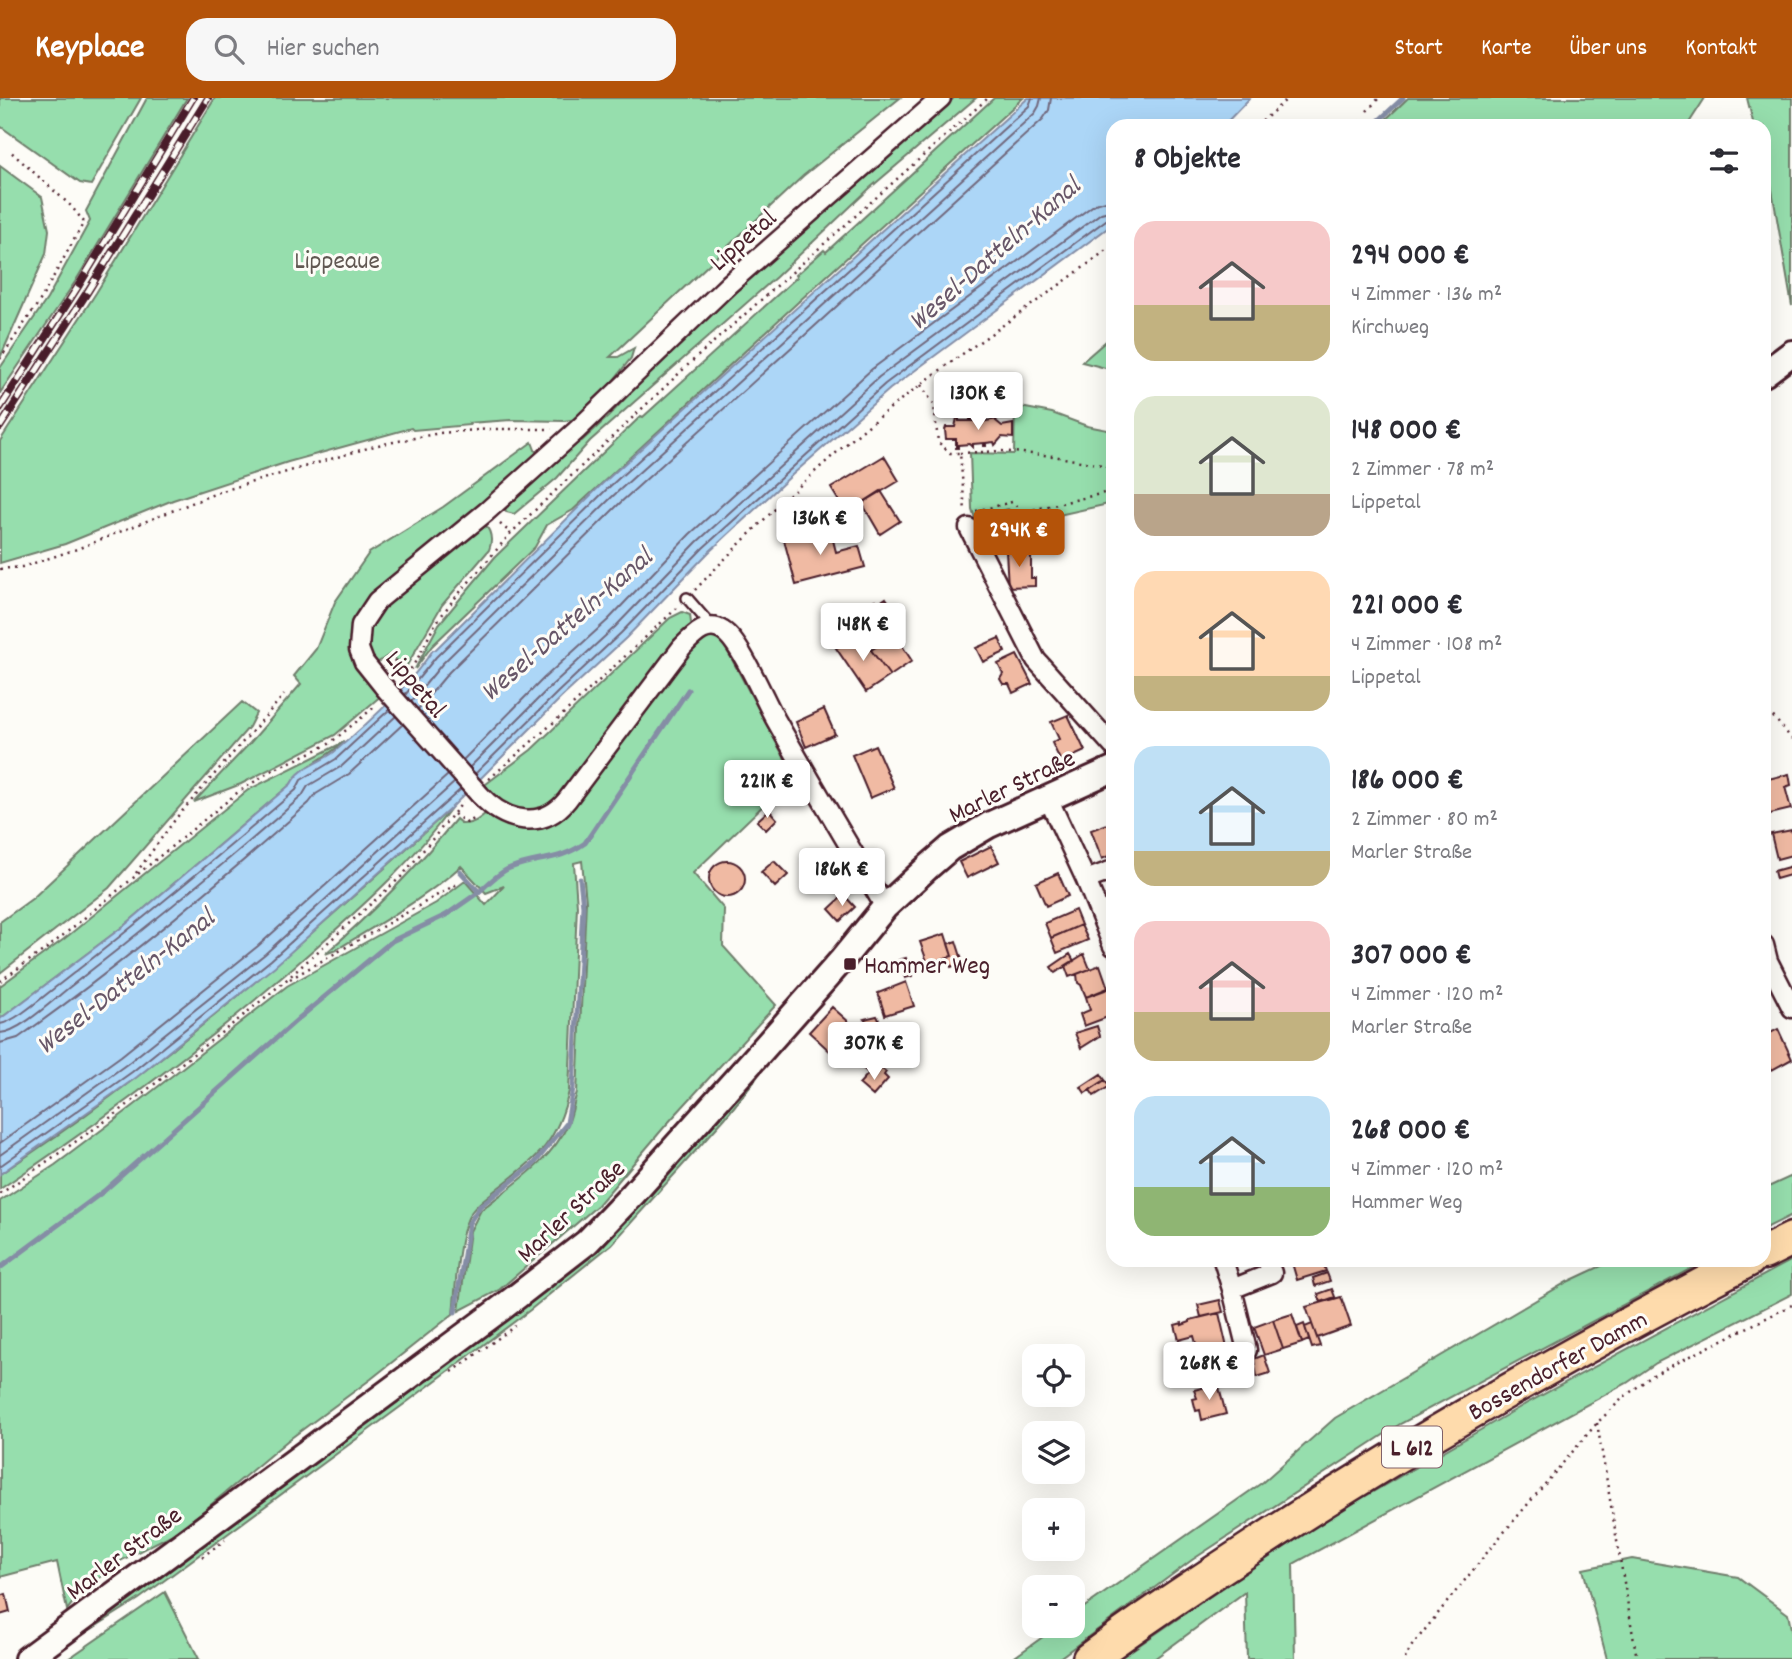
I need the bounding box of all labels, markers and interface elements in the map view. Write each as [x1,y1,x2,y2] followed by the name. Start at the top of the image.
[186,18,676,81] search box
[35,26,144,73] text: Keyplace
[210,30,248,68] icon: search
[266,31,380,68] text: Hier suchen
[1394,32,1443,66] text: Start
[1481,32,1532,66] text: Karte
[1570,32,1647,66] text: Über uns
[1685,32,1757,66] text: Kontakt
[1134,140,1241,183] text: 8 Objekte
[1705,142,1743,180] icon: filters
[901,168,1093,342] water label: Wesel-Datteln-Kanal
[702,202,786,281] street label: Lippetal
[1351,236,1470,279] text: 294 000 €
[294,244,380,281] park label: Lippeaue
[1190,249,1274,333] icon: home
[1351,279,1502,312] text: 4 Zimmer · 136 m²
[1351,312,1429,345] text: Kirchweg
[921,372,1035,432] pin: 130K €
[950,378,1006,411] text: 130K €
[1351,411,1462,454] text: 148 000 €
[1190,424,1274,508] icon: home
[1351,454,1494,487] text: 2 Zimmer · 78 m²
[1351,487,1421,520] text: Lippetal
[763,498,877,557] pin: 136K €
[792,503,848,536] text: 136K €
[962,510,1076,569] pin: 294K €
[990,515,1048,548] text: 294K €
[473,539,665,713] water label: Wesel-Datteln-Kanal
[1351,586,1463,629] text: 221 000 €
[1190,599,1274,683] icon: home
[806,603,920,663] pin: 148K €
[837,609,889,642] text: 148K €
[1351,629,1502,662] text: 4 Zimmer · 108 m²
[375,643,454,727] street label: Lippetal
[1351,662,1421,695] text: Lippetal
[943,741,1082,835] street label: Marler Straße
[710,760,824,820] pin: 221K €
[1351,761,1464,804] text: 186 000 €
[740,766,794,799] text: 221K €
[1190,774,1274,858] icon: home
[1351,804,1498,837] text: 2 Zimmer · 80 m²
[1351,837,1472,870] text: Marler Straße
[785,848,899,908] pin: 186K €
[815,854,869,887] text: 186K €
[29,900,227,1067] water label: Wesel-Datteln-Kanal
[1351,936,1472,979] text: 307 000 €
[864,949,990,986] place label: Hammer Weg
[1190,949,1274,1033] icon: home
[842,956,858,972] marker: Hammer Weg
[1351,979,1503,1012] text: 4 Zimmer · 120 m²
[1351,1012,1472,1045] text: Marler Straße
[817,1023,931,1082] pin: 307K €
[844,1028,904,1061] text: 307K €
[1351,1111,1470,1154] text: 268 000 €
[1190,1124,1274,1208] icon: home
[510,1152,635,1273] street label: Marler Straße
[1351,1154,1503,1187] text: 4 Zimmer · 120 m²
[1351,1187,1462,1220] text: Hammer Weg
[1462,1302,1655,1432] street label: Bossendorfer Damm
[1152,1342,1266,1402] pin: 268K €
[1022,1344,1085,1638] map controls
[1022,1344,1085,1407] button: locate
[1179,1348,1239,1381] text: 268K €
[1022,1421,1085,1484] button: layers
[1382,1427,1442,1468] road number: L 612
[1022,1498,1085,1561] button: +
[59,1499,191,1611] street label: Marler Straße
[1022,1575,1085,1638] button: −

